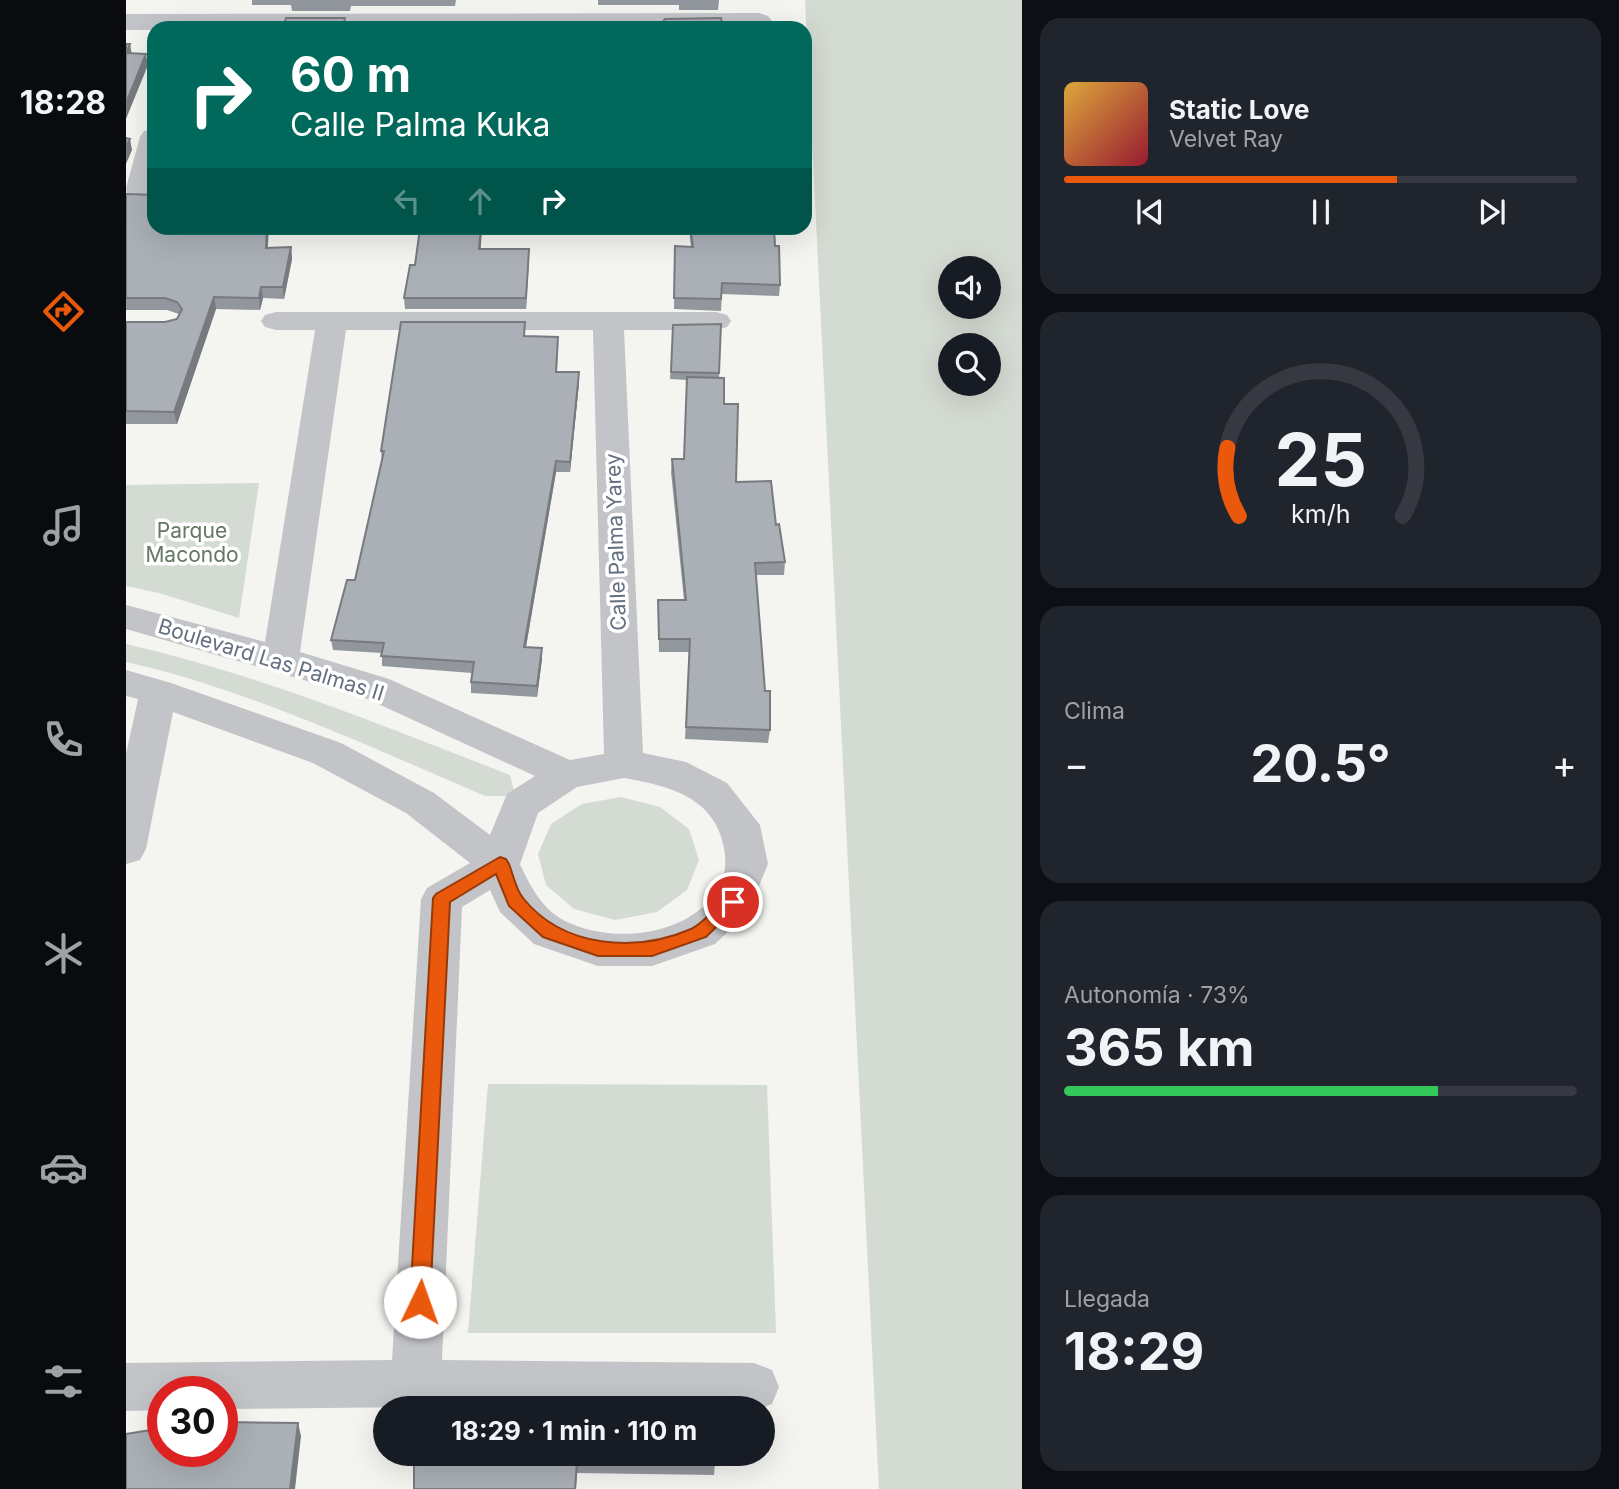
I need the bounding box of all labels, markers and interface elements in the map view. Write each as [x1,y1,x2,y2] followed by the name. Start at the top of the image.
[290,45,411,104] text: 60 m
[175,49,266,140] icon: right
[20,83,106,122] text: 18:28
[1169,94,1310,125] text: Static Love
[290,105,551,144] text: Calle Palma Kuka
[1169,125,1283,153] text: Velvet Ray
[388,182,426,220] icon: left
[461,182,499,220] icon: ahead
[534,182,572,220] icon: right
[1131,193,1169,231] icon: previous
[1302,193,1340,231] icon: pause
[1473,193,1511,231] icon: next
[938,256,1001,396] map controls
[938,256,1001,319] button: sound
[39,287,88,336] icon: directions
[938,333,1001,396] button: search
[1274,416,1367,505] text: 25
[600,453,631,631] street label: Calle Palma Yarey
[1291,499,1350,529] text: km/h
[39,501,88,550] icon: music
[145,518,239,567] park label: Parque Macondo
[155,613,387,706] street label: Boulevard Las Palmas II
[1064,697,1125,725] text: Clima
[39,715,88,764] icon: phone
[1250,732,1391,795] text: 20.5°
[1064,741,1089,787] text: −
[1552,741,1577,787] text: +
[703,872,763,932] pin
[714,883,752,921] icon: arrive
[39,929,88,978] icon: climate
[1064,981,1250,1009] text: Autonomía · 73%
[1064,1016,1255,1079] text: 365 km
[39,1143,88,1192] icon: car
[383,1265,457,1339] position arrow
[1064,1285,1150,1313] text: Llegada
[1064,1320,1204,1383] text: 18:29
[39,1357,88,1406] icon: filters
[147,1376,238,1467] speed limit sign: 30
[451,1415,697,1446] text: 18:29 · 1 min · 110 m

